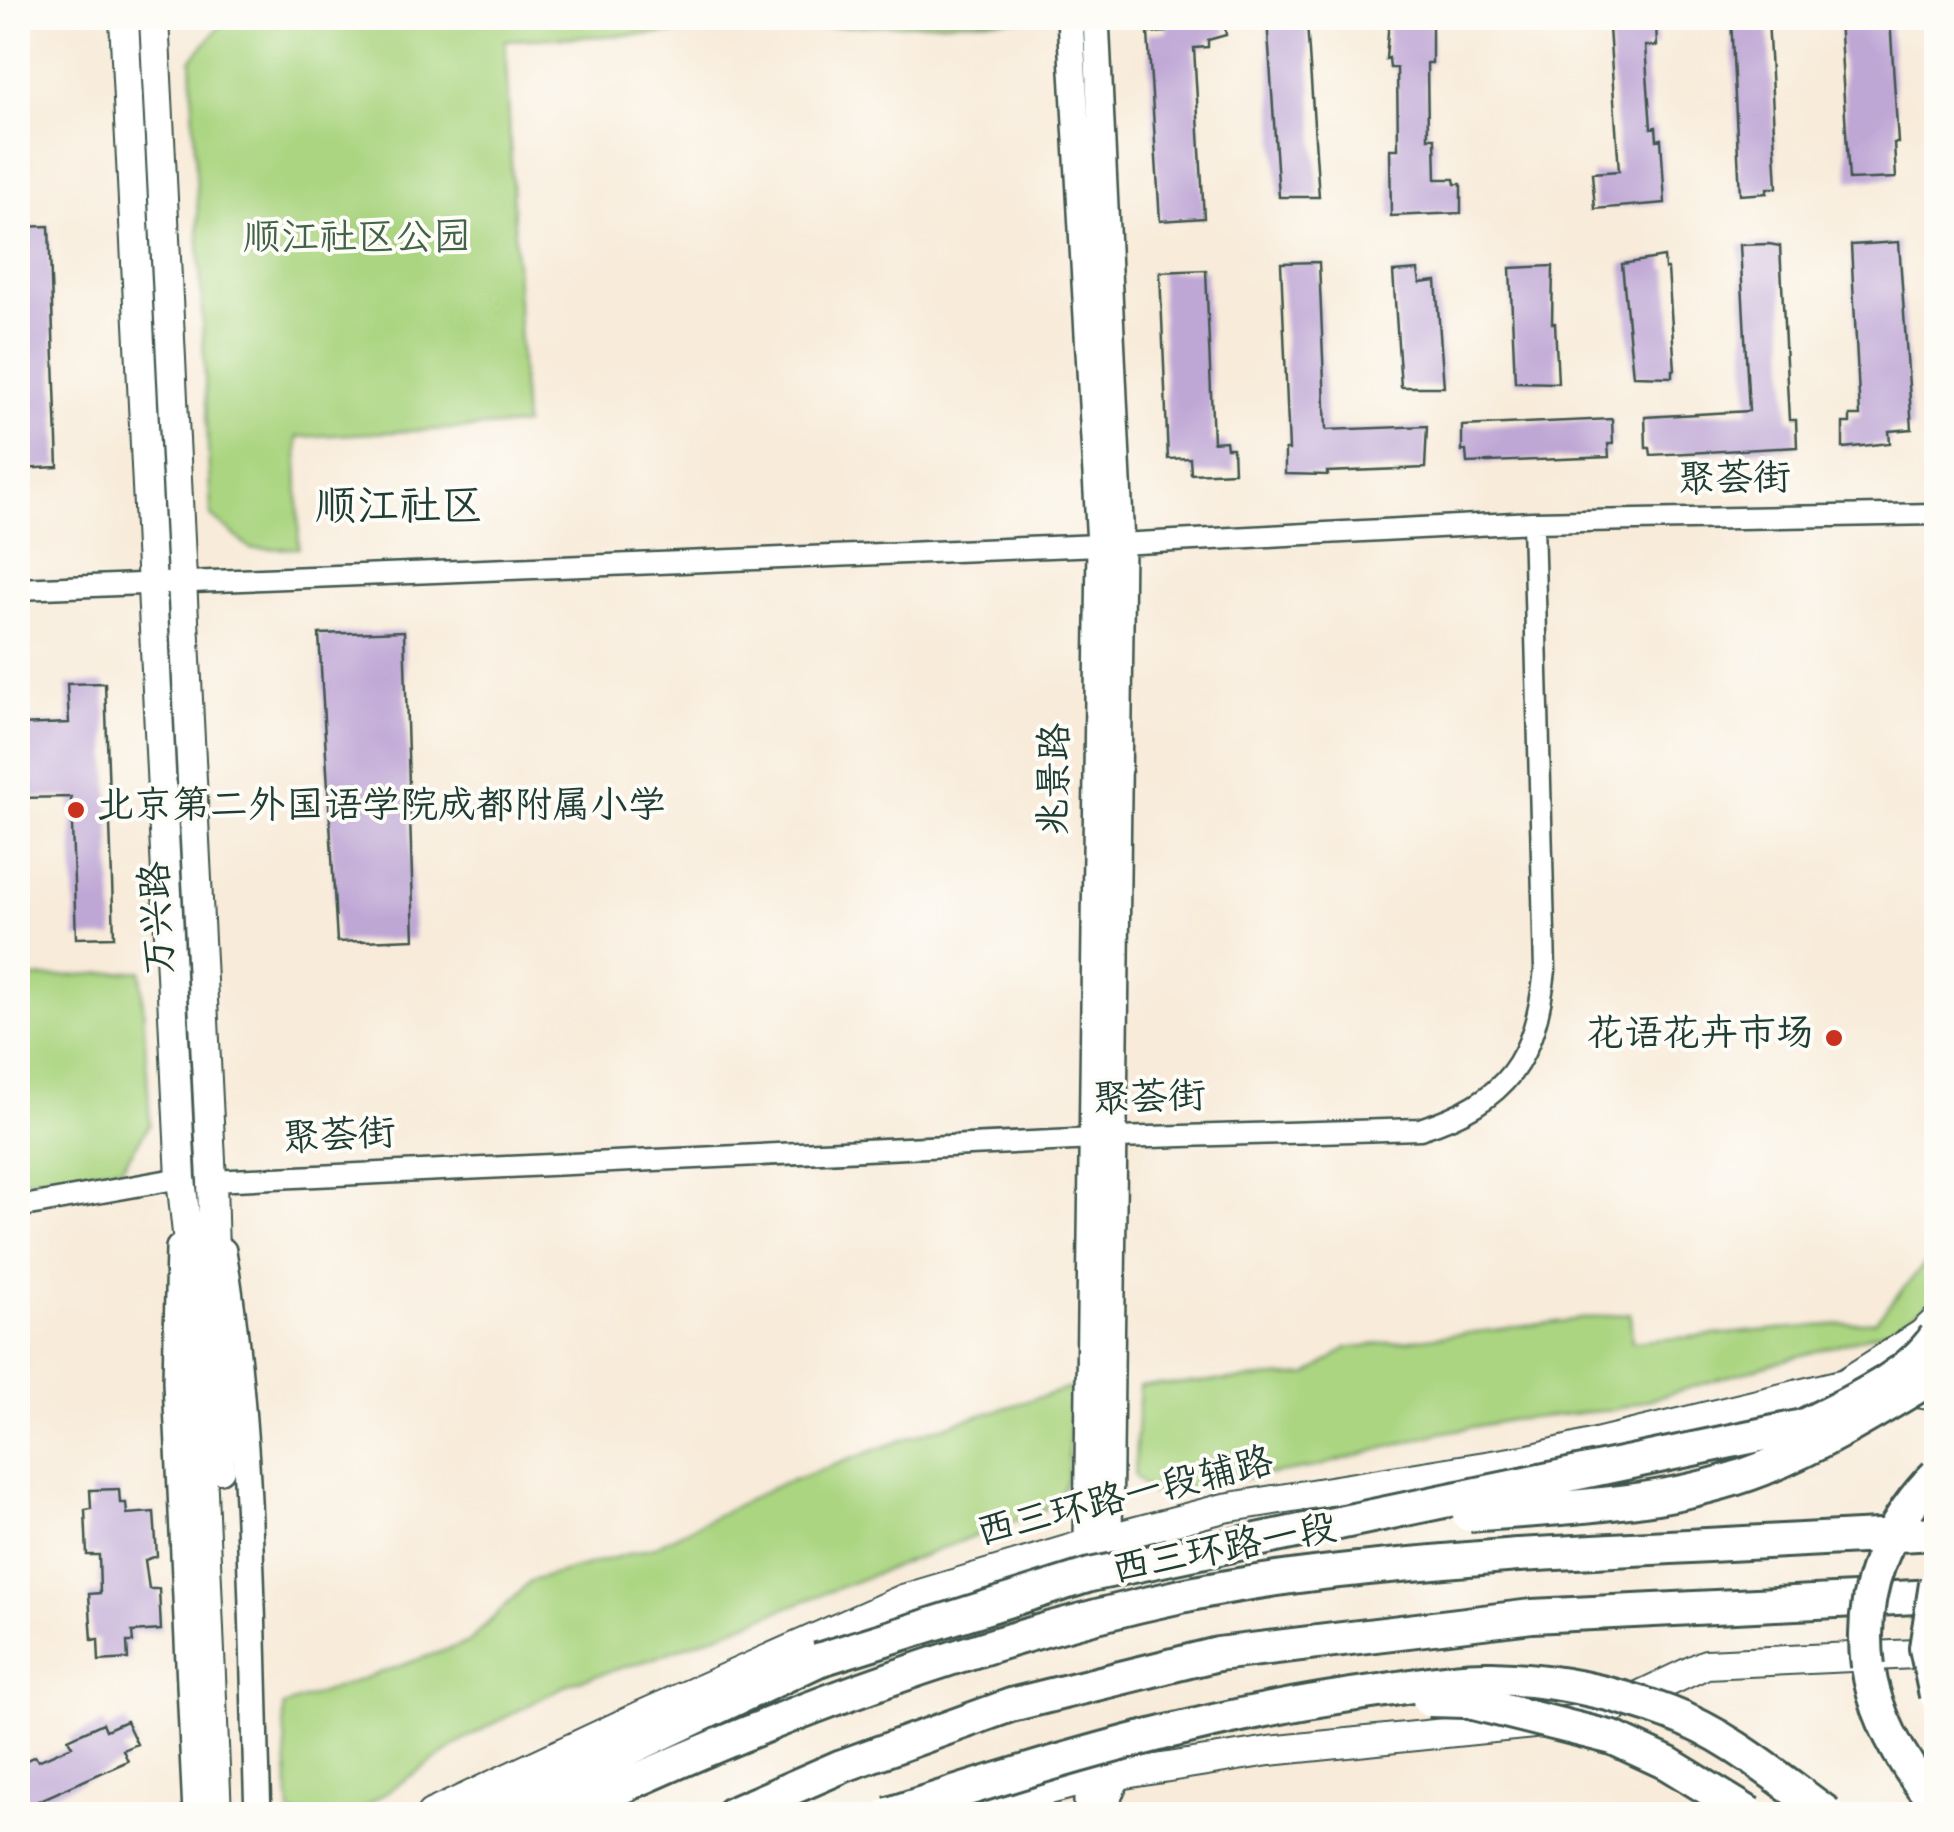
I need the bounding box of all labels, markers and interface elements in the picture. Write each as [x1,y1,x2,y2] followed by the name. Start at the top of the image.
[243,219,471,264] park label: 顺江社区公园
[1677,457,1791,506] street label: 聚荟街
[315,486,483,536] district label: 顺江社区
[1033,723,1082,837] street label: 兆景路
[96,785,666,832] place label: 北京第二外国语学院成都附属小学
[65,799,87,821] marker: 北京第二外国语学院成都附属小学
[134,860,187,976] street label: 万兴路
[1586,1013,1814,1060] place label: 花语花卉市场
[1823,1027,1845,1049] marker: 花语花卉市场
[1091,1075,1207,1126] street label: 聚荟街
[281,1112,397,1165] street label: 聚荟街
[973,1442,1279,1560] street label: 西三环路一段辅路
[1109,1509,1341,1597] street label: 西三环路一段

